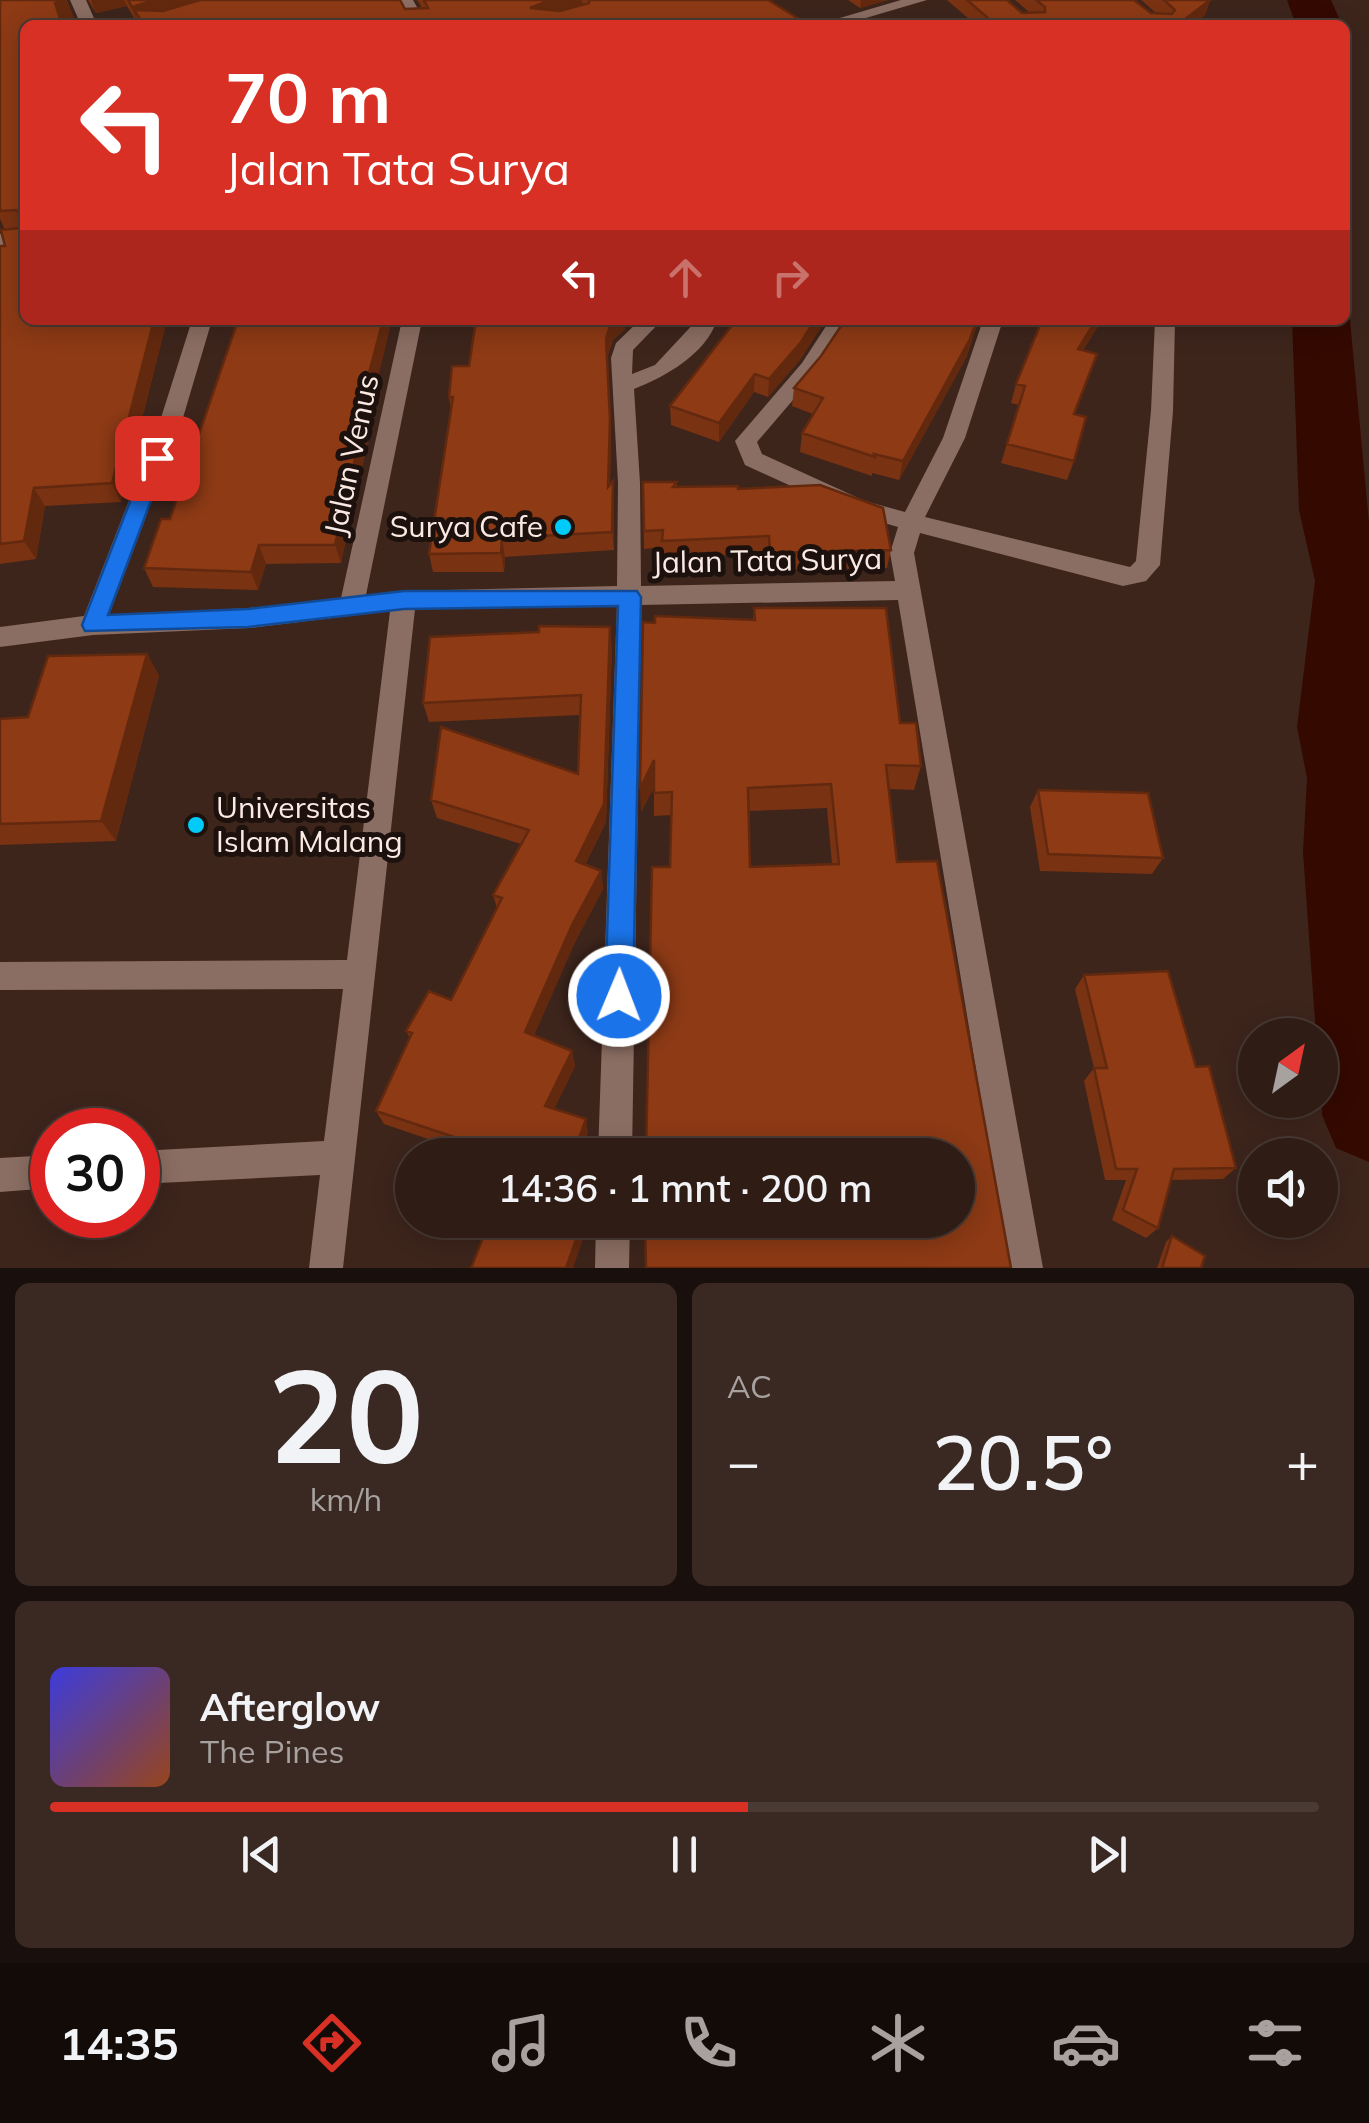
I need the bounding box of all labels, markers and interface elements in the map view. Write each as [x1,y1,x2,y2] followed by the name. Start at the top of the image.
[225,53,391,141] text: 70 m
[60,60,190,190] icon: left
[225,140,570,196] text: Jalan Tata Surya
[553,250,608,305] icon: left
[658,250,713,305] icon: ahead
[763,250,818,305] icon: right
[315,371,387,539] street label: Jalan Venus
[115,416,200,501] pin
[130,431,185,486] icon: arrive
[390,507,543,545] place label: Surya Cafe
[552,516,574,538] marker: Surya Cafe
[652,539,882,581] street label: Jalan Tata Surya
[216,788,403,860] place label: Universitas Islam Malang
[185,814,207,836] marker: Universitas Islam Malang
[567,944,671,1048] position arrow
[1238,1018,1338,1118] north arrow
[1238,1018,1338,1238] map controls
[30,1108,160,1238] speed limit sign: 30
[1238,1138,1338,1238] button: sound
[498,1164,872,1212] text: 14:36 · 1 mnt · 200 m
[268,1332,424,1496] text: 20
[727,1366,772,1406] text: AC
[933,1415,1113,1509] text: 20.5°
[727,1427,760,1496] text: −
[1286,1427,1319,1496] text: +
[310,1479,382,1519] text: km/h
[200,1683,380,1731] text: Afterglow
[200,1731,344,1771] text: The Pines
[234,1827,289,1882] icon: previous
[657,1827,712,1882] icon: pause
[1080,1827,1135,1882] icon: next
[297,2008,367,2078] icon: directions
[486,2008,556,2078] icon: music
[674,2008,744,2078] icon: phone
[863,2008,933,2078] icon: climate
[1051,2008,1121,2078] icon: car
[1240,2008,1310,2078] icon: filters
[59,2015,178,2071] text: 14:35

